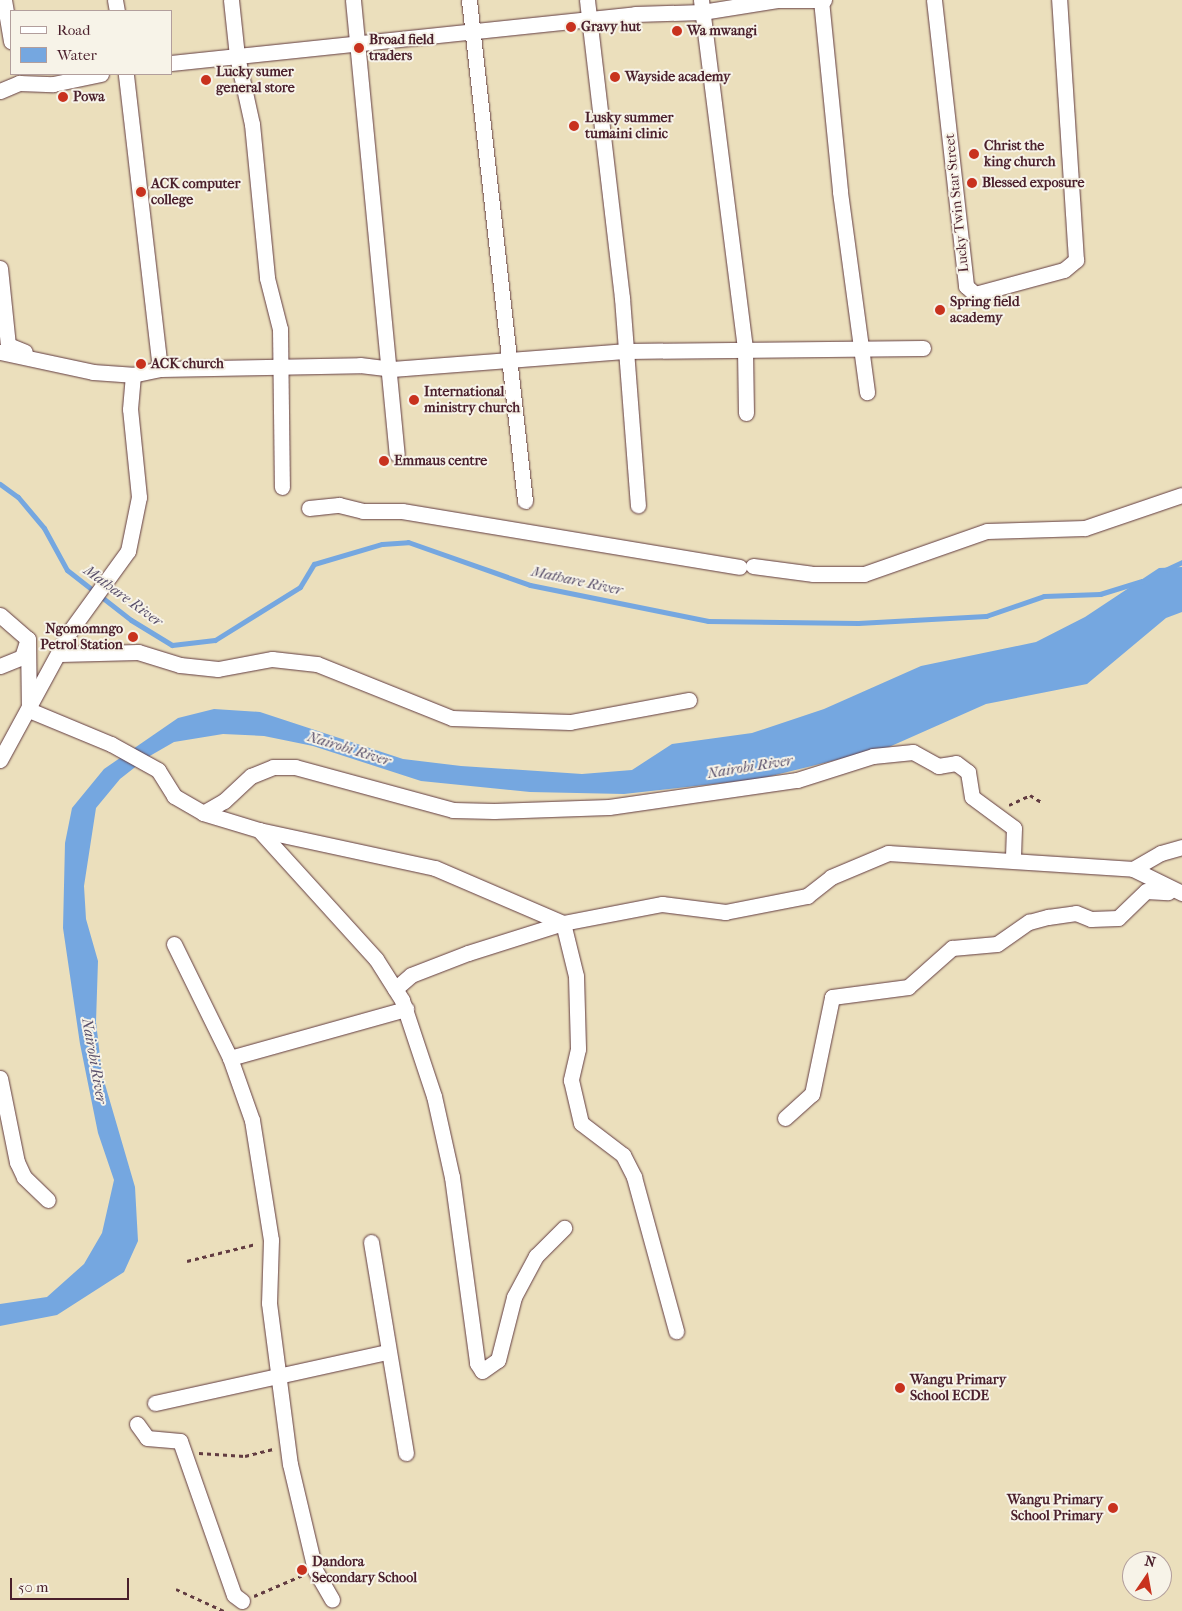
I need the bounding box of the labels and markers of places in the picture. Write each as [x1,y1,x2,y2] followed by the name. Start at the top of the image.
[581,19,641,35] place label: Gravy hut
[565,21,577,33] marker: Gravy hut
[687,23,757,39] place label: Wa mwangi
[671,25,683,37] marker: Wa mwangi
[369,32,434,64] place label: Broad field traders
[353,42,365,54] marker: Broad field traders
[216,64,295,96] place label: Lucky sumer general store
[625,69,731,85] place label: Wayside academy
[609,71,621,83] marker: Wayside academy
[200,74,212,86] marker: Lucky sumer general store
[73,89,105,105] place label: Powa
[57,91,69,103] marker: Powa
[585,110,673,142] place label: Lusky summer tumaini clinic
[567,119,581,133] marker: Lusky summer tumaini clinic
[984,138,1056,170] place label: Christ the king church
[968,148,980,160] marker: Christ the king church
[982,175,1084,191] place label: Blessed exposure
[151,176,240,208] place label: ACK computer college
[966,177,978,189] marker: Blessed exposure
[135,186,147,198] marker: ACK computer college
[950,294,1020,326] place label: Spring field academy
[934,304,946,316] marker: Spring field academy
[151,356,224,372] place label: ACK church
[135,358,147,370] marker: ACK church
[424,384,520,417] place label: International ministry church
[408,394,420,406] marker: International ministry church
[394,453,487,469] place label: Emmaus centre
[378,455,390,467] marker: Emmaus centre
[40,621,123,654] place label: Ngomomngo Petrol Station
[127,631,139,643] marker: Ngomomngo Petrol Station
[910,1372,1006,1404] place label: Wangu Primary School ECDE
[894,1382,906,1394] marker: Wangu Primary School ECDE
[1007,1492,1103,1524] place label: Wangu Primary School Primary
[1107,1502,1119,1514] marker: Wangu Primary School Primary
[312,1554,417,1586] place label: Dandora Secondary School
[296,1564,308,1576] marker: Dandora Secondary School

